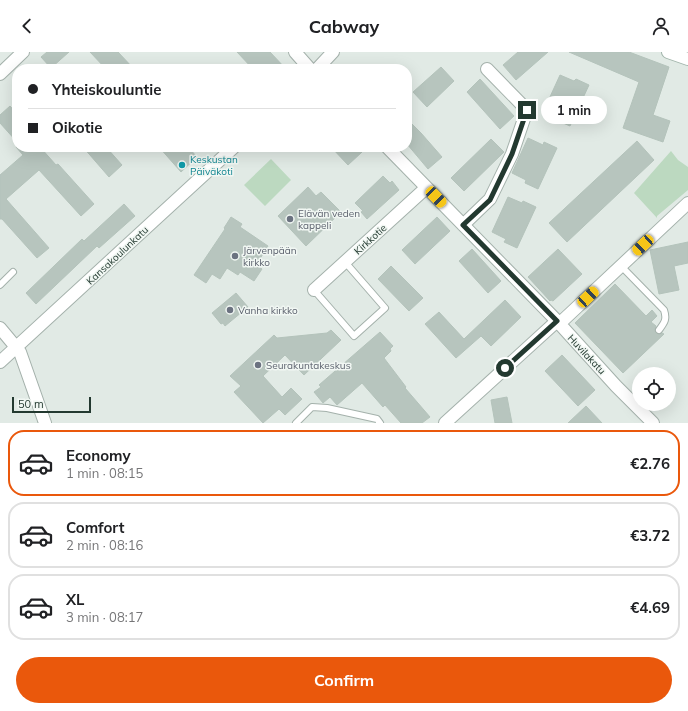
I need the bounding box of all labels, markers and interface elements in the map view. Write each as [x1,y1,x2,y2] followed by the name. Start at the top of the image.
[16,15,38,37] icon: back
[309,15,379,38] text: Cabway
[650,15,672,37] icon: person
[52,80,161,99] text: Yhteiskouluntie
[541,96,607,124] callout: 1 min
[518,101,536,119] route end
[557,102,591,118] text: 1 min
[52,118,102,137] text: Oikotie
[190,153,238,178] place label: Keskustan Päiväkoti
[177,160,187,170] marker: Keskustan Päiväkoti
[423,184,449,210] car
[298,207,360,232] place label: Elävän veden kappeli
[285,214,295,224] marker: Elävän veden kappeli
[351,221,389,257] street label: Kirkkotie
[84,223,151,287] street label: Kansakoulunkatu
[630,232,656,258] car
[243,244,297,269] place label: Järvenpään kirkko
[230,251,240,261] marker: Järvenpään kirkko
[575,284,601,310] car
[238,304,298,317] place label: Vanha kirkko
[225,305,235,315] marker: Vanha kirkko
[565,332,608,377] street label: Huvilakatu
[266,359,351,372] place label: Seurakuntakeskus
[496,359,514,377] route start
[253,360,263,370] marker: Seurakuntakeskus
[632,367,676,411] map controls
[632,367,676,411] button: locate
[12,395,91,414] scale bar
[18,397,44,411] text: 50 m
[18,445,54,481] icon: car
[66,446,131,465] text: Economy
[630,454,670,473] text: €2.76
[66,465,143,481] text: 1 min · 08:15
[18,517,54,553] icon: car
[66,518,124,537] text: Comfort
[630,526,670,545] text: €3.72
[66,537,143,553] text: 2 min · 08:16
[18,589,54,625] icon: car
[66,590,84,609] text: XL
[630,598,670,617] text: €4.69
[66,609,143,625] text: 3 min · 08:17
[16,657,672,703] button: Confirm

